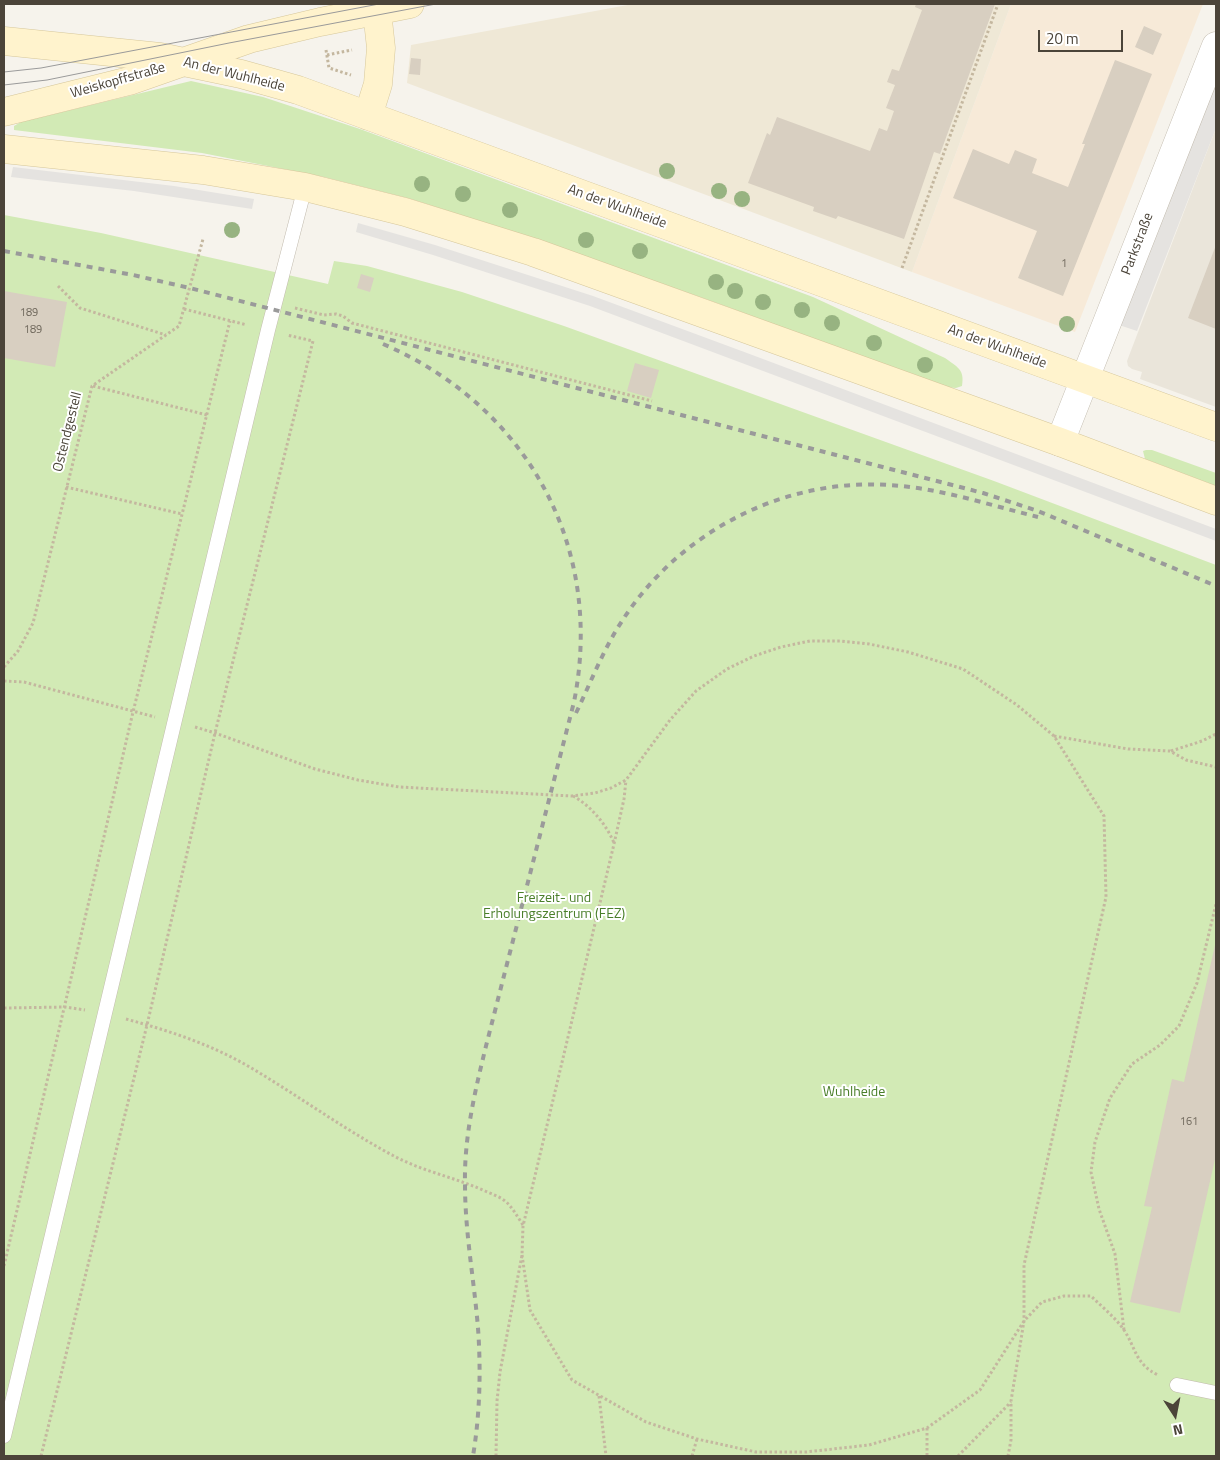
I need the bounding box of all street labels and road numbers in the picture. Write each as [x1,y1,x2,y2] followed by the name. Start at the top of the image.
[182,54,286,96] street label: An der Wuhlheide
[69,59,167,103] street label: Weiskopffstraße
[565,181,669,233] street label: An der Wuhlheide
[1118,211,1158,277] street label: Parkstraße
[945,321,1049,373] street label: An der Wuhlheide
[50,390,86,474] street label: Ostendgestell

